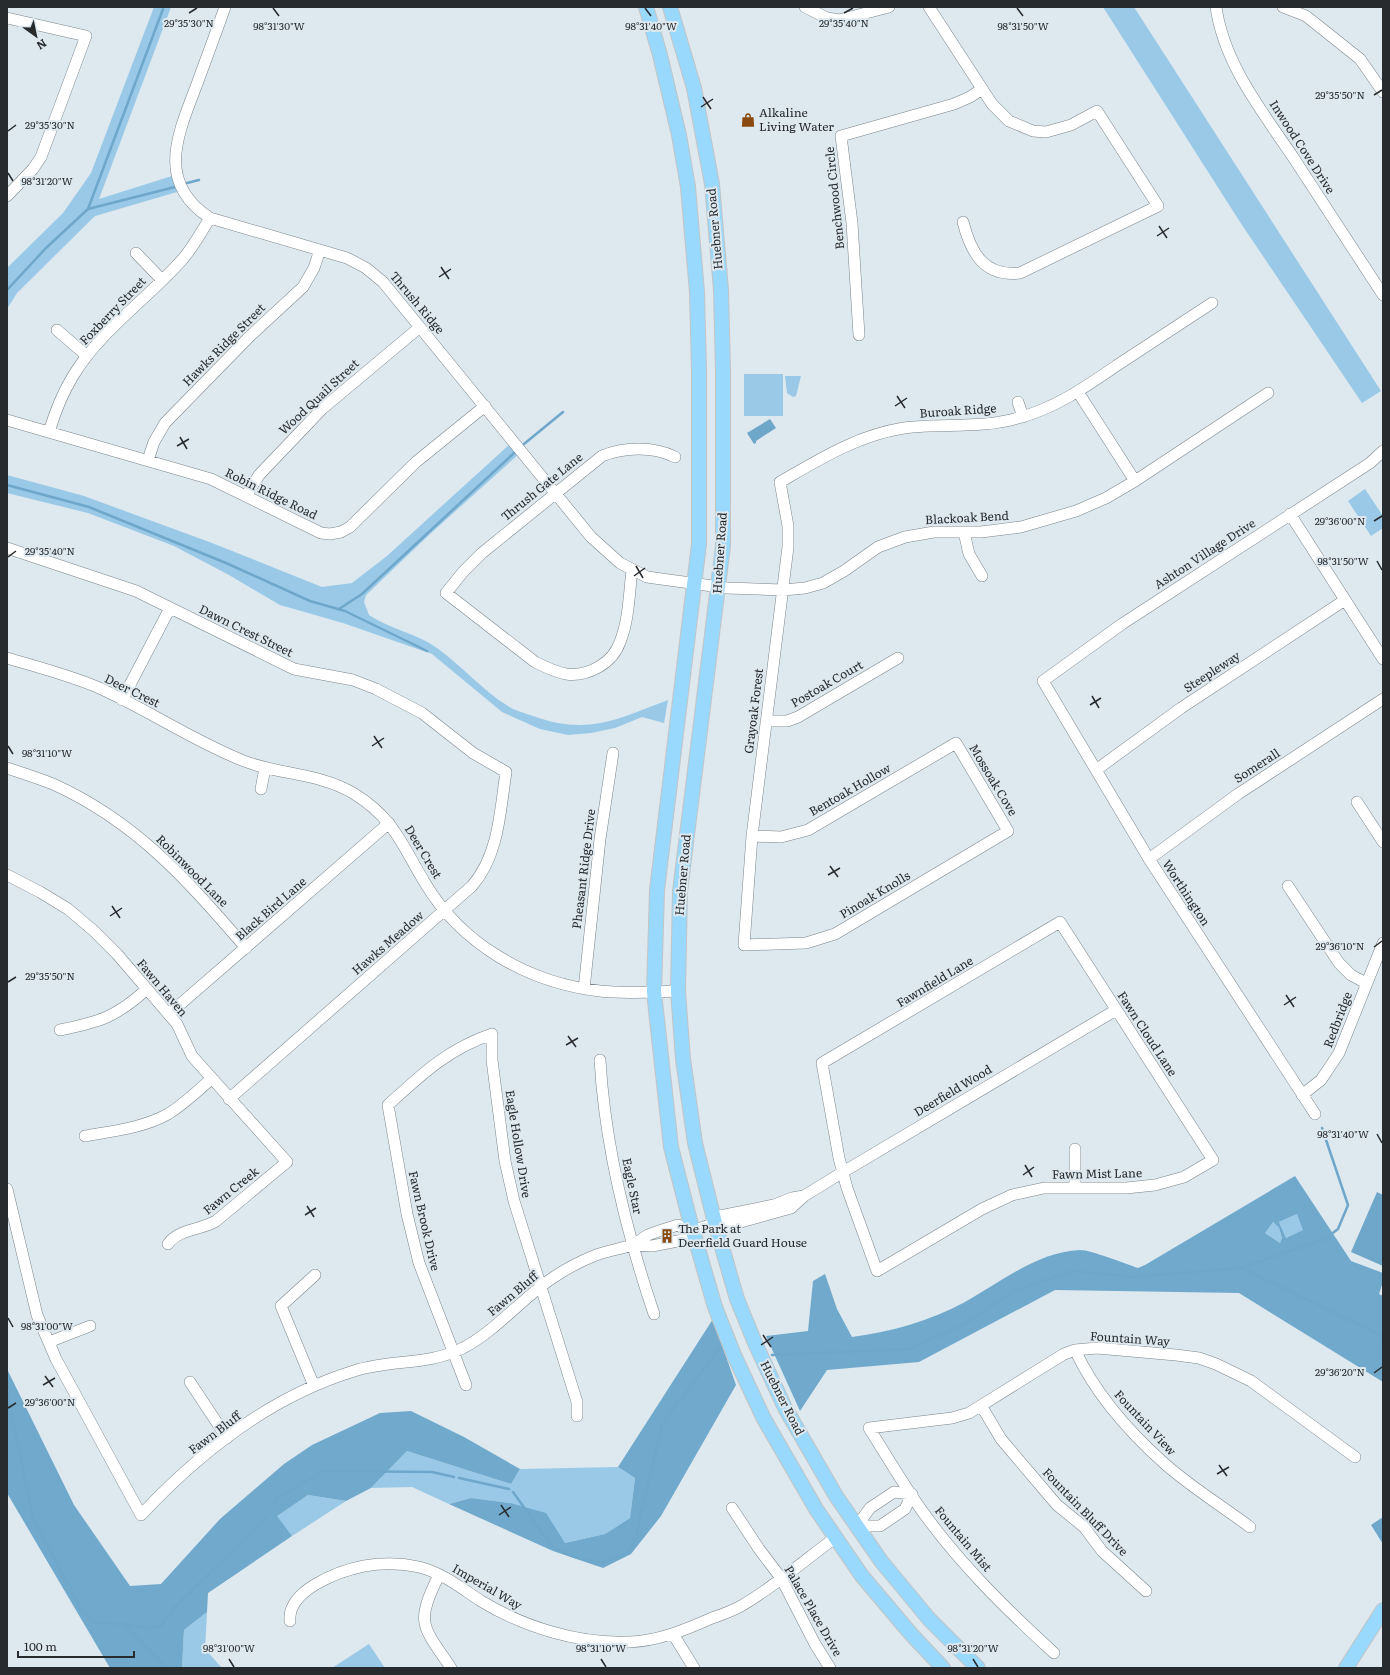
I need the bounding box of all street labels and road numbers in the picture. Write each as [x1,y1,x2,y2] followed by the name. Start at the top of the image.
[1266,96,1340,197] street label: Inwood Cove Drive
[820,146,848,250] street label: Benchwood Circle
[701,187,727,271] street label: Huebner Road
[386,267,449,337] street label: Thrush Ridge
[75,272,150,348] street label: Foxberry Street
[178,299,269,390] street label: Hawks Ridge Street
[274,354,363,438] street label: Wood Quail Street
[919,398,997,422] street label: Buroak Ridge
[497,448,586,525] street label: Thrush Gate Lane
[222,463,321,524] street label: Robin Ridge Road
[925,506,1010,528] street label: Blackoak Bend
[707,511,731,594] street label: Huebner Road
[1150,514,1259,593] street label: Ashton Village Drive
[196,599,297,661] street label: Dawn Crest Street
[1180,646,1243,696] street label: Steepleway
[787,655,866,711] street label: Postoak Court
[739,667,767,755] street label: Grayoak Forest
[102,669,163,711] street label: Deer Crest
[965,740,1022,819] street label: Mossoak Cove
[1230,743,1283,787] street label: Somerall
[805,758,894,820] street label: Bentoak Hollow
[567,808,599,930] street label: Pheasant Ridge Drive
[401,821,447,882] street label: Deer Crest
[152,830,233,911] street label: Robinwood Lane
[669,833,695,916] street label: Huebner Road
[1159,856,1215,929] street label: Worthington
[836,866,914,922] street label: Pinoak Knolls
[231,872,310,944] street label: Black Bird Lane
[347,905,428,979] street label: Hawks Meadow
[893,951,976,1011] street label: Fawnfield Lane
[133,955,192,1020] street label: Fawn Haven
[1114,987,1182,1080] street label: Fawn Cloud Lane
[1318,989,1356,1050] street label: Redbridge
[910,1059,995,1121] street label: Deerfield Wood
[502,1089,536,1199] street label: Eagle Hollow Drive
[618,1156,648,1216] street label: Eagle Star
[199,1162,263,1218] street label: Fawn Creek
[1052,1163,1142,1183] street label: Fawn Mist Lane
[405,1169,445,1273] street label: Fawn Brook Drive
[483,1266,543,1320] street label: Fawn Bluff
[1089,1326,1171,1350] street label: Fountain Way
[756,1357,810,1439] street label: Huebner Road
[1111,1386,1181,1460] street label: Fountain View
[184,1406,246,1458] street label: Fawn Bluff
[1039,1463,1133,1559] street label: Fountain Bluff Drive
[931,1502,997,1575] street label: Fountain Mist
[449,1559,526,1614] street label: Imperial Way
[780,1562,847,1659] street label: Palace Place Drive

